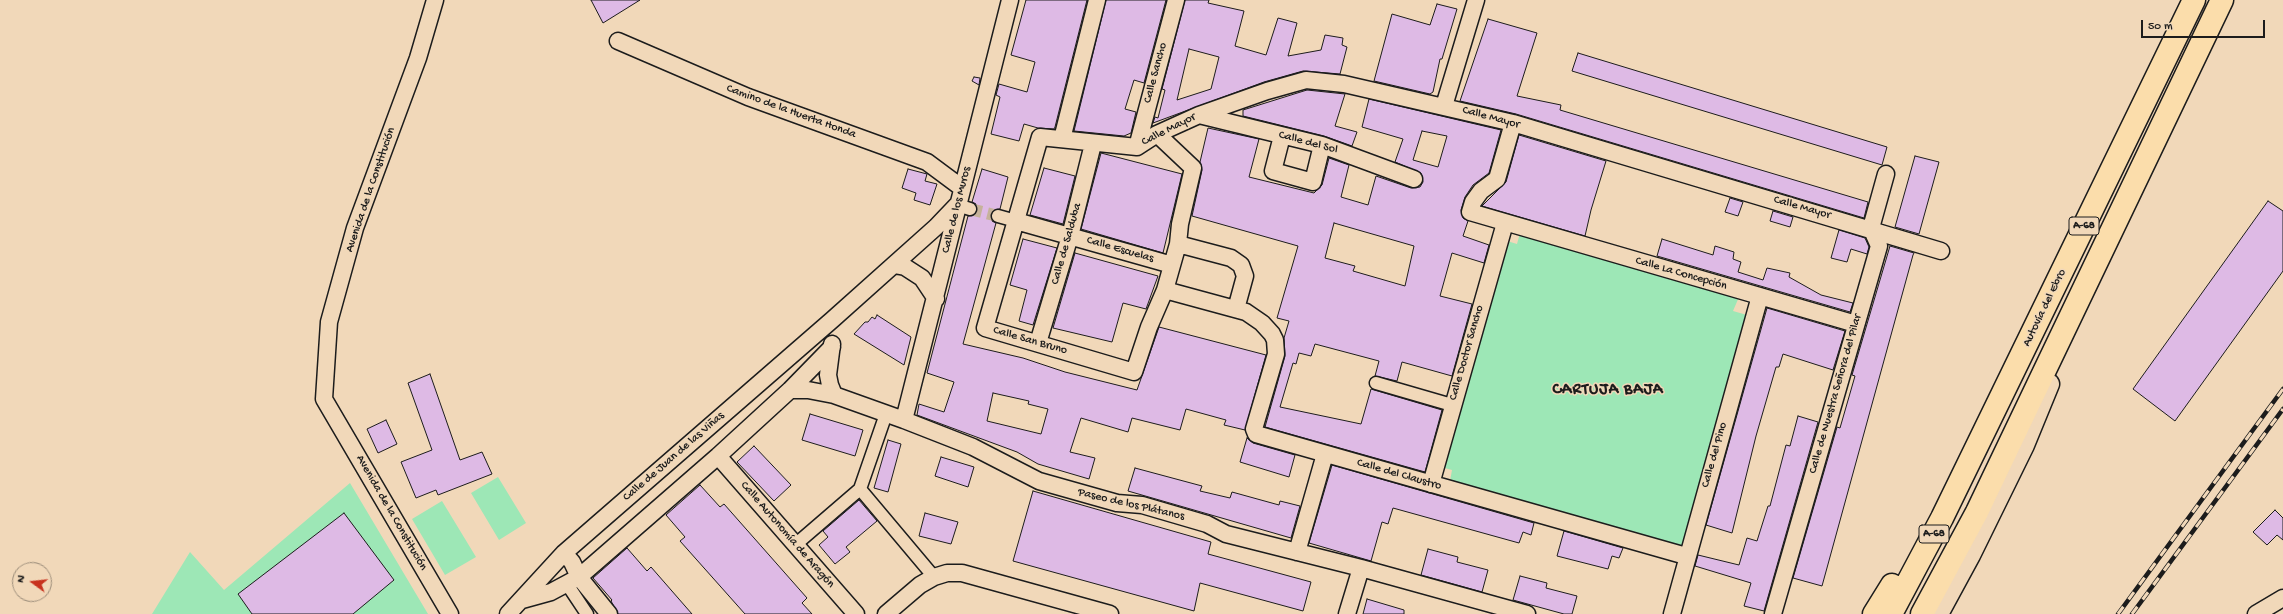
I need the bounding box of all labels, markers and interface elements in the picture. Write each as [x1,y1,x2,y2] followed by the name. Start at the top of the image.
[2143,12,2267,38] scale bar
[2148,20,2173,34] text: 50 m
[1141,41,1171,105] street label: Calle Sancho
[724,82,858,142] street label: Camino de la Huerta Honda
[1461,103,1521,133] street label: Calle Mayor
[1140,110,1198,150] street label: Calle Mayor
[343,126,399,254] street label: Avenida de la Constitución
[1277,128,1339,158] street label: Calle del Sol
[939,165,975,255] street label: Calle de los Muros
[1772,193,1832,223] street label: Calle Mayor
[1048,202,1086,286] street label: Calle de Salduba
[2069,217,2099,235] road number: A-68
[1085,234,1155,266] street label: Calle Escuelas
[1634,254,1728,294] street label: Calle La Concepción
[2020,267,2070,349] street label: Autovía del Ebro
[1447,304,1487,402] street label: Calle Doctor Sancho
[1806,313,1866,475] street label: Calle de Nuestra Señora del Pilar
[991,324,1069,358] street label: Calle San Bruno
[1552,381,1664,401] district label: CARTUJA BAJA
[620,409,728,505] street label: Calle de Juan de las Viñas
[1699,421,1731,489] street label: Calle del Pino
[352,453,430,573] street label: Avenida de la Constitución
[1355,456,1443,494] street label: Calle del Claustro
[737,479,837,591] street label: Calle Autonomía de Aragón
[1076,486,1186,524] street label: Paseo de los Plátanos
[1919,525,1949,543] road number: A-68
[12,562,52,602] north arrow
[15,574,28,584] text: N

